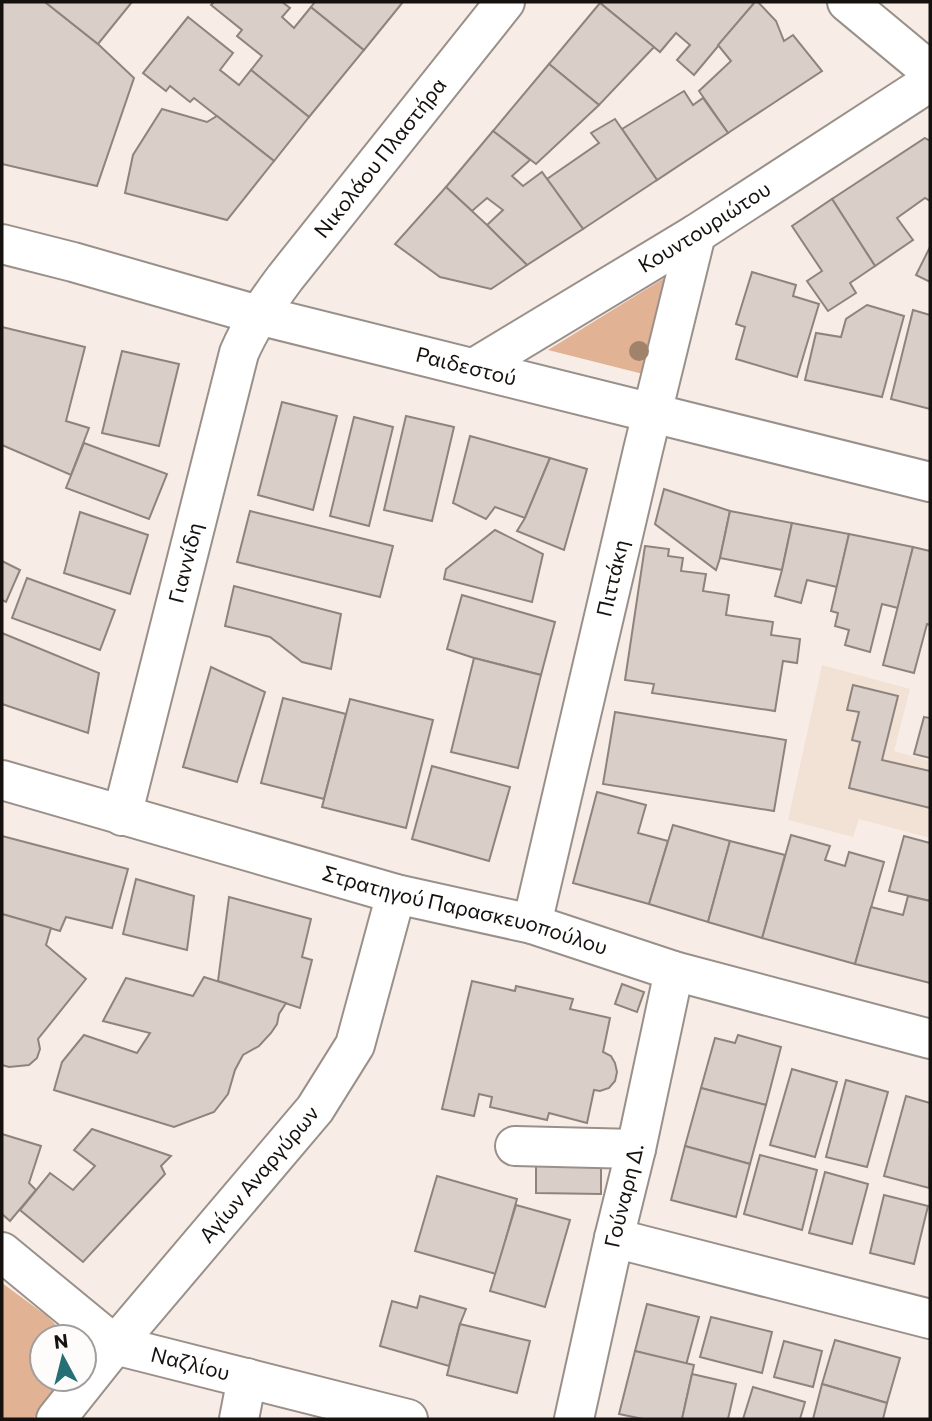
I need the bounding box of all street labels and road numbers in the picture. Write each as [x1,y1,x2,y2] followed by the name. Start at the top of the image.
[308,72,451,242] street label: Νικολάου Πλαστήρα
[633,175,774,277] street label: Κουντουριώτου
[413,341,519,390] street label: Ραιδεστού
[162,520,207,605] street label: Γιαννίδη
[590,537,633,619] street label: Πιττάκη
[320,859,611,959] street label: Στρατηγού Παρασκευοπούλου
[193,1100,323,1247] street label: Αγίων Αναργύρων
[598,1141,648,1250] street label: Γούναρη Δ.
[149,1341,233,1385] street label: Ναζλίου

